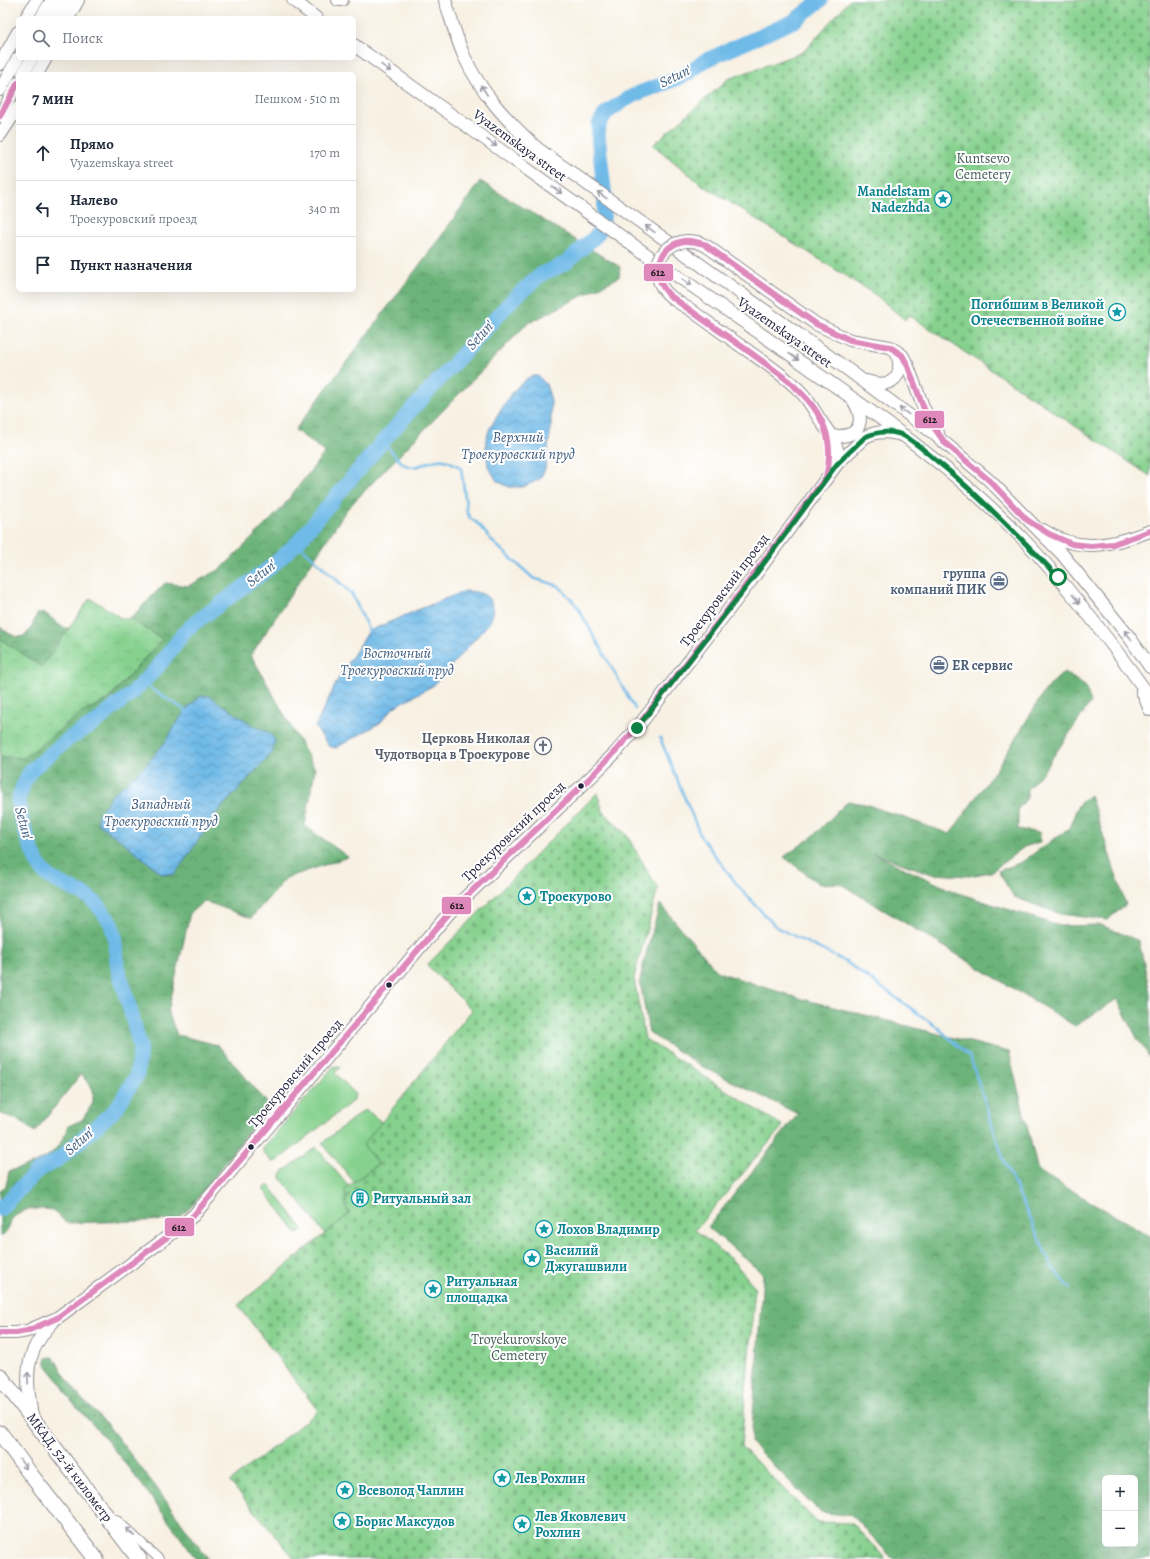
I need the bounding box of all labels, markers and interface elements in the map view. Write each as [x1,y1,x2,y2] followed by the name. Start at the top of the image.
[16,16,356,60] search box
[30,27,52,49] icon: search
[62,28,103,48] text: Поиск
[656,60,695,92] water label: Setun'
[380,64,391,72] one-way arrow
[479,84,487,96] one-way arrow
[32,87,74,110] text: 7 мин
[255,90,340,107] text: Пешком · 510 m
[468,104,571,186] street label: Vyazemskaya street
[70,134,114,154] text: Прямо
[486,139,497,147] one-way arrow
[32,142,54,164] icon: ahead
[310,144,340,161] text: 170 m
[955,149,1011,184] park label: Kuntsevo Cemetery
[70,154,174,171] text: Vyazemskaya street
[857,182,930,217] place label: Mandelstam Nadezhda
[551,186,562,194] one-way arrow
[933,189,953,209] place icon: Mandelstam Nadezhda
[70,190,118,210] text: Налево
[597,191,608,199] one-way arrow
[32,198,54,220] icon: left
[308,200,340,217] text: 340 m
[70,210,197,227] text: Троекуровский проезд
[645,225,656,234] one-way arrow
[32,254,54,276] icon: arrive
[70,255,192,275] text: Пункт назначения
[643,263,674,282] line badge: 612
[651,265,666,280] text: 612
[681,278,692,286] one-way arrow
[733,292,836,372] street label: Vyazemskaya street
[971,295,1105,330] place label: Погибшим в Великой Отечественной войне
[1107,302,1127,322] place icon: Погибшим в Великой Отечественной войне
[461,316,499,354] water label: Setun'
[788,353,799,361] one-way arrow
[898,407,909,415] one-way arrow
[914,410,945,429] line badge: 612
[923,412,938,427] text: 612
[461,427,575,464] water label: Верхний Троекуровский пруд
[676,530,773,651] street label: Троекуровский проезд
[242,555,281,591] water label: Setun'
[890,564,987,599] place label: группа компаний ПИК
[1049,568,1067,586] route start
[989,571,1009,591] office icon: группа компаний ПИК
[1071,593,1080,604] one-way arrow
[1123,630,1132,641] one-way arrow
[340,643,454,680] water label: Восточный Троекуровский пруд
[929,655,949,675] office icon: ER сервис
[952,656,1013,675] place label: ER сервис
[628,719,646,737] route end
[375,729,531,764] place label: Церковь Николая Чудотворца в Троекурове
[533,736,553,756] church icon: Церковь Николая Чудотворца в Троекурове
[457,777,569,886] street label: Троекуровский проезд
[576,781,586,791] unlabelled marker
[104,794,218,831] water label: Западный Троекуровский пруд
[10,804,38,842] water label: Setun'
[517,886,537,906] place icon: Троекурово
[540,887,612,906] place label: Троекурово
[441,896,472,915] line badge: 612
[450,898,465,913] text: 612
[384,980,394,990] unlabelled marker
[244,1015,347,1132] street label: Троекуровский проезд
[60,1122,98,1159] water label: Setun'
[246,1142,256,1152] unlabelled marker
[350,1188,370,1208] building icon: Ритуальный зал
[373,1189,471,1208] place label: Ритуальный зал
[164,1217,195,1237] line badge: 612
[534,1219,554,1239] place icon: Лохов Владимир
[172,1220,187,1235] text: 612
[557,1220,660,1239] place label: Лохов Владимир
[545,1241,627,1276] place label: Василий Джугашвили
[522,1248,542,1268] place icon: Василий Джугашвили
[446,1272,517,1307] place label: Ритуальная площадка
[423,1279,443,1299] place icon: Ритуальная площадка
[471,1330,567,1365] park label: Troyekurovskoye Cemetery
[24,1372,32,1385] one-way arrow
[22,1409,117,1526] street label: МКАД, 52-й километр
[19,1459,27,1470] one-way arrow
[492,1468,512,1488] place icon: Лев Рохлин
[515,1469,585,1488] place label: Лев Рохлин
[1102,1475,1138,1547] map controls
[1102,1475,1138,1511] button: +
[335,1480,355,1500] place icon: Всеволод Чаплин
[358,1481,464,1500] place label: Всеволод Чаплин
[535,1507,626,1542] place label: Лев Яковлевич Рохлин
[332,1511,352,1531] place icon: Борис Максудов
[1102,1511,1138,1547] button: −
[355,1512,455,1531] place label: Борис Максудов
[512,1514,532,1534] place icon: Лев Яковлевич Рохлин
[125,1528,135,1537] one-way arrow

